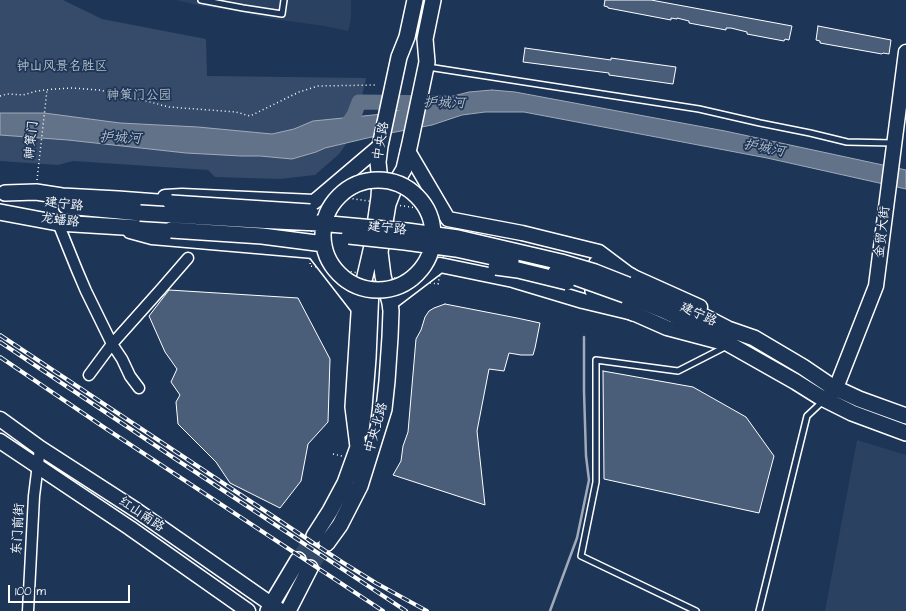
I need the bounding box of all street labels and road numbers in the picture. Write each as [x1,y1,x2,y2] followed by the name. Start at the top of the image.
[22,120,42,160] street label: 神策门
[371,120,393,162] street label: 中央路
[44,195,84,215] street label: 建宁路
[872,205,894,259] street label: 金贸大街
[40,211,80,231] street label: 龙蟠路
[367,219,407,239] street label: 建宁路
[677,300,719,330] street label: 建宁路
[362,401,392,455] street label: 中央北路
[115,494,167,536] street label: 红山南路
[10,503,28,555] street label: 东门前街

